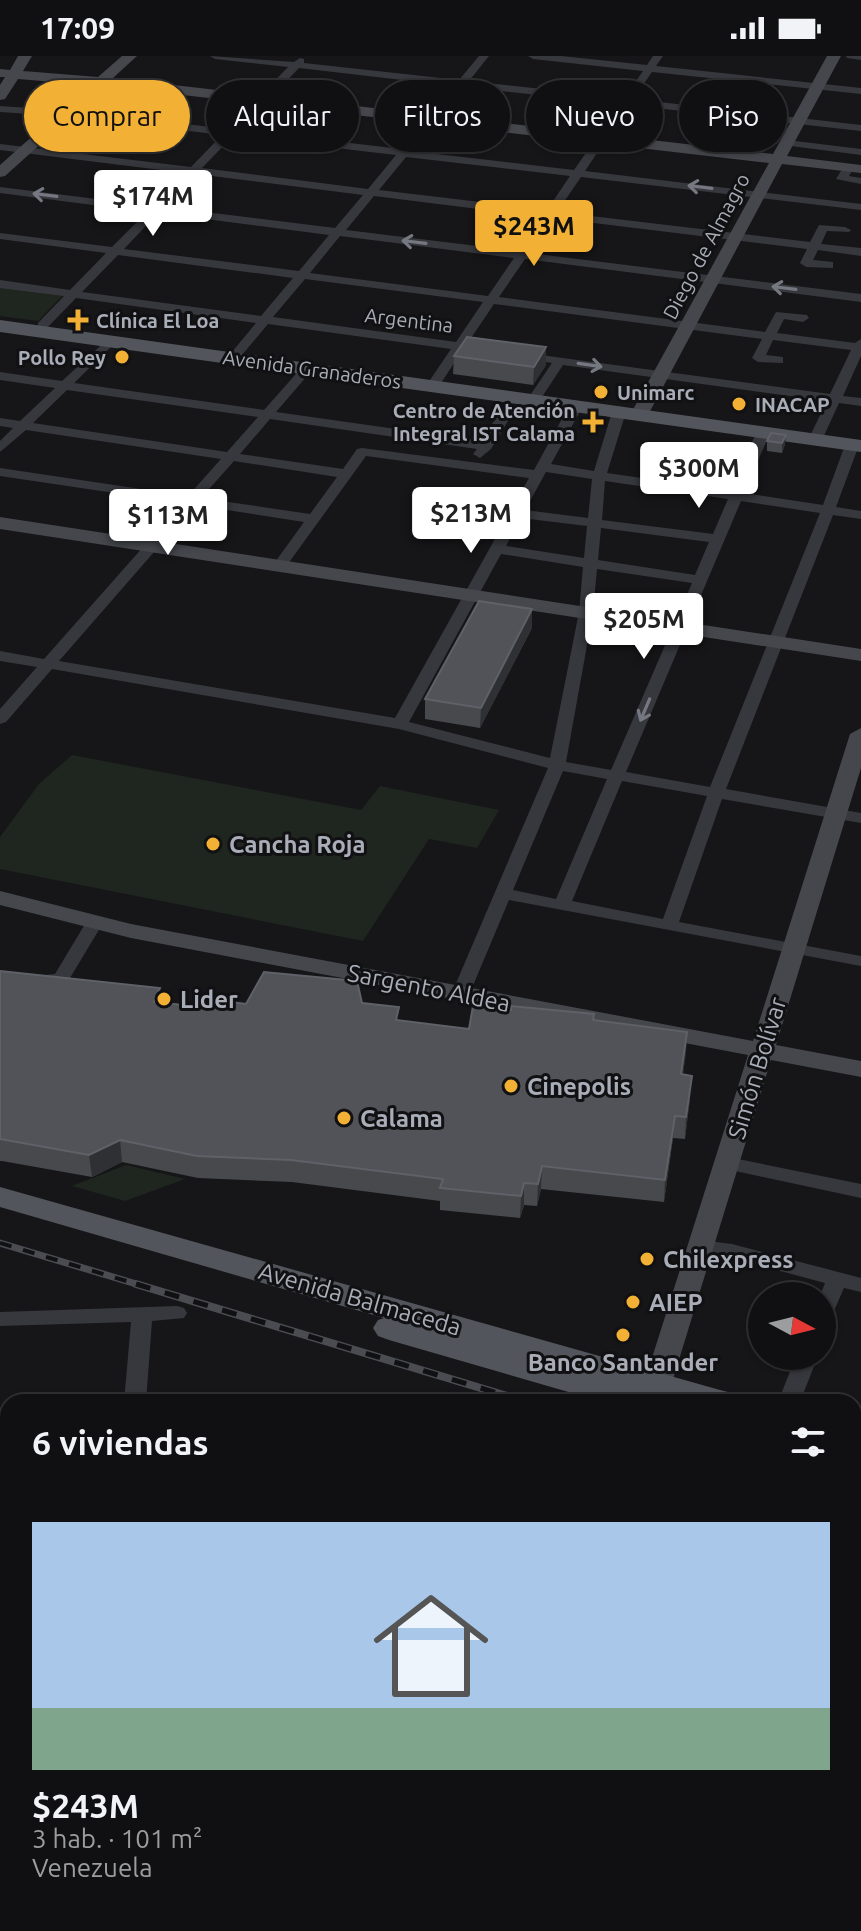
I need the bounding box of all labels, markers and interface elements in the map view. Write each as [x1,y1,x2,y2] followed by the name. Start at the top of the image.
[40,11,115,45] text: 17:09
[24,80,190,152] chip: Comprar
[206,80,359,152] chip: Alquilar
[375,80,510,152] chip: Filtros
[526,80,663,152] chip: Nuevo
[679,80,787,152] chip: Piso
[658,169,754,323] street label: Diego de Almagro
[97,170,209,238] pin: $174M
[687,180,714,195] one-way arrow
[112,181,194,210] text: $174M
[32,188,59,203] one-way arrow
[478,200,590,268] pin: $243M
[493,211,575,240] text: $243M
[402,234,428,249] one-way arrow
[771,280,797,295] one-way arrow
[363,303,455,337] street label: Argentina
[67,309,89,331] marker: Clínica El Loa
[96,309,219,332] place label: Clínica El Loa
[221,345,403,393] street label: Avenida Granaderos
[18,346,106,369] place label: Pollo Rey
[113,348,131,366] marker: Pollo Rey
[577,358,602,373] one-way arrow
[617,381,694,404] place label: Unimarc
[592,383,610,401] marker: Unimarc
[755,393,830,416] place label: INACAP
[730,395,748,413] marker: INACAP
[393,399,575,445] place label: Centro de Atención Integral IST Calama
[582,411,604,433] marker: Centro de Atención Integral IST Calama
[643,442,755,510] pin: $300M
[658,453,740,482] text: $300M
[415,487,527,555] pin: $213M
[112,489,224,557] pin: $113M
[430,498,512,527] text: $213M
[127,500,209,529] text: $113M
[588,593,700,661] pin: $205M
[603,604,685,633] text: $205M
[637,697,651,722] one-way arrow
[229,831,366,858] place label: Cancha Roja
[204,835,222,853] marker: Cancha Roja
[345,959,513,1017] street label: Sargento Aldea
[180,986,238,1013] place label: Lider
[155,990,173,1008] marker: Lider
[723,994,791,1142] street label: Simón Bolívar
[527,1073,631,1100] place label: Cinepolis
[502,1077,520,1095] marker: Cinepolis
[360,1105,443,1132] place label: Calama
[335,1109,353,1127] marker: Calama
[663,1246,794,1273] place label: Chilexpress
[638,1250,656,1268] marker: Chilexpress
[256,1257,464,1341] street label: Avenida Balmaceda
[748,1282,836,1370] north arrow
[748,1282,836,1370] map controls
[649,1289,703,1316] place label: AIEP
[624,1293,642,1311] marker: AIEP
[614,1326,632,1344] marker: Banco Santander
[528,1349,718,1376] place label: Banco Santander
[786,1420,830,1464] icon: filters
[32,1423,208,1461] text: 6 viviendas
[359,1574,503,1718] icon: home
[32,1786,139,1824] text: $243M
[32,1824,202,1853] text: 3 hab. · 101 m²
[32,1853,153,1882] text: Venezuela

